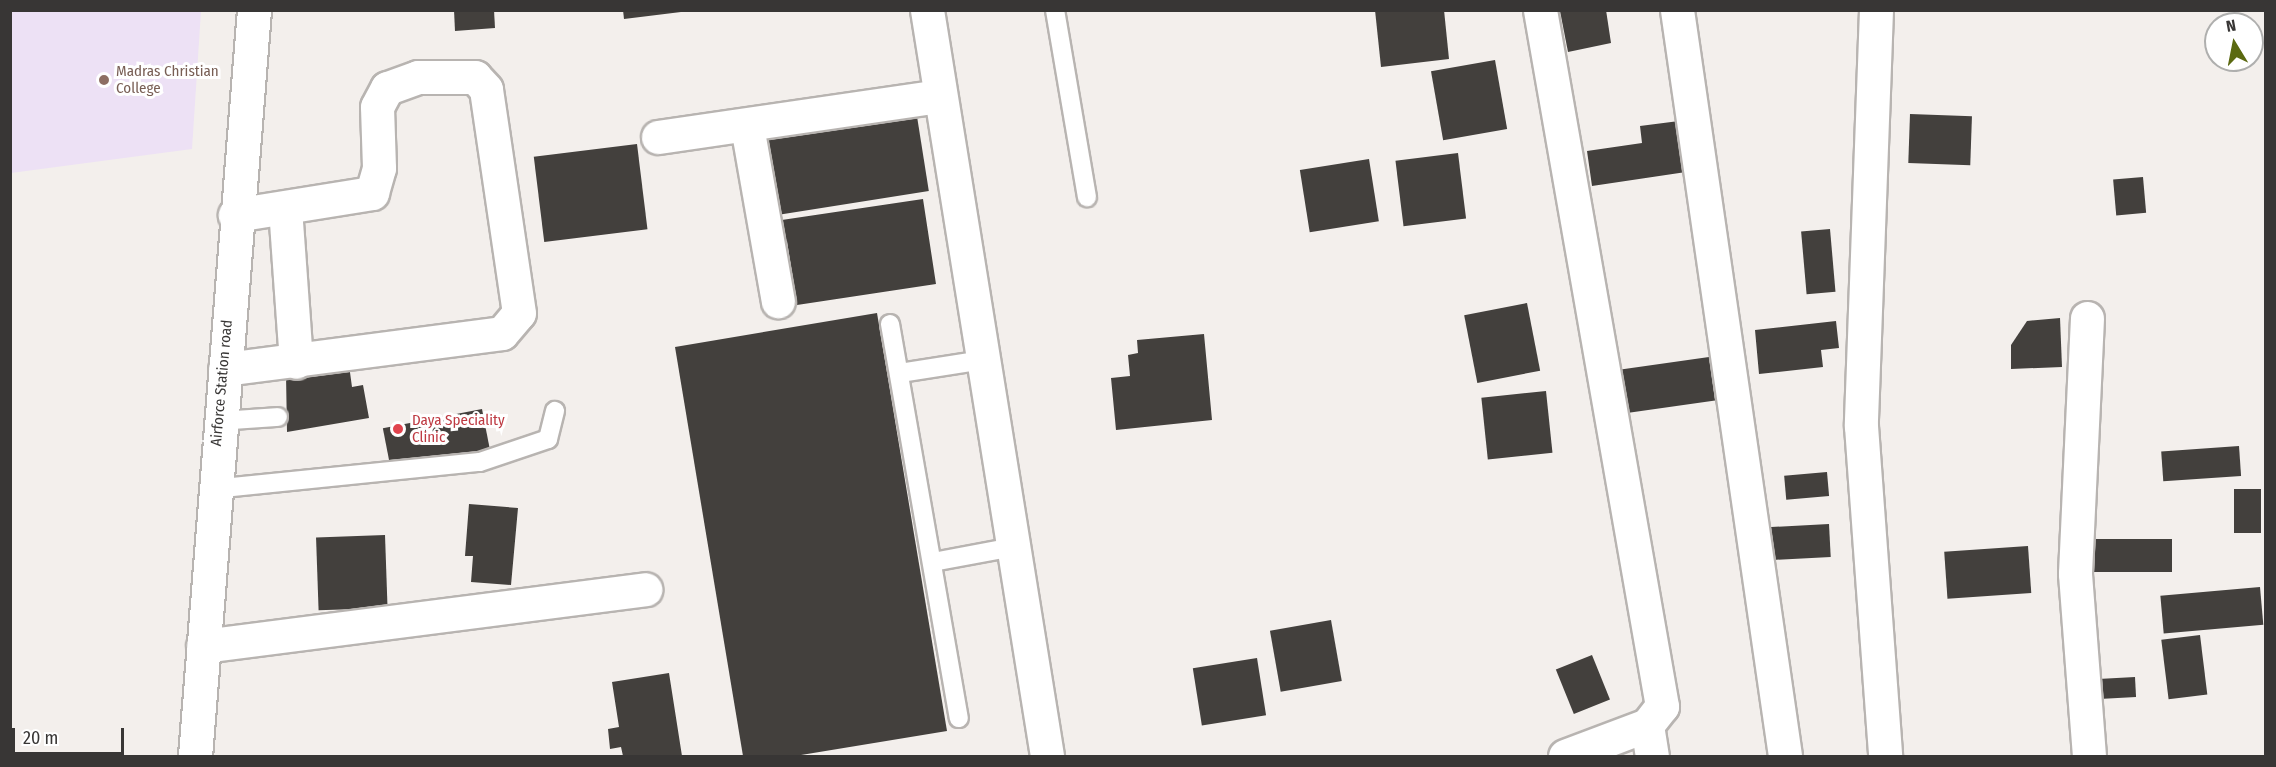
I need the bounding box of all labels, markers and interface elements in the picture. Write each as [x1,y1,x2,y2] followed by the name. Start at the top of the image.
[2204,12,2264,72] north arrow
[2225,16,2238,36] text: N
[116,62,219,97] place label: Madras Christian College
[97,73,111,87] marker: Madras Christian College
[208,319,236,447] street label: Airforce Station road
[412,411,505,446] place label: Daya Speciality Clinic
[389,420,407,438] marker: Daya Speciality Clinic
[15,716,128,754] scale bar
[23,727,58,749] text: 20 m

